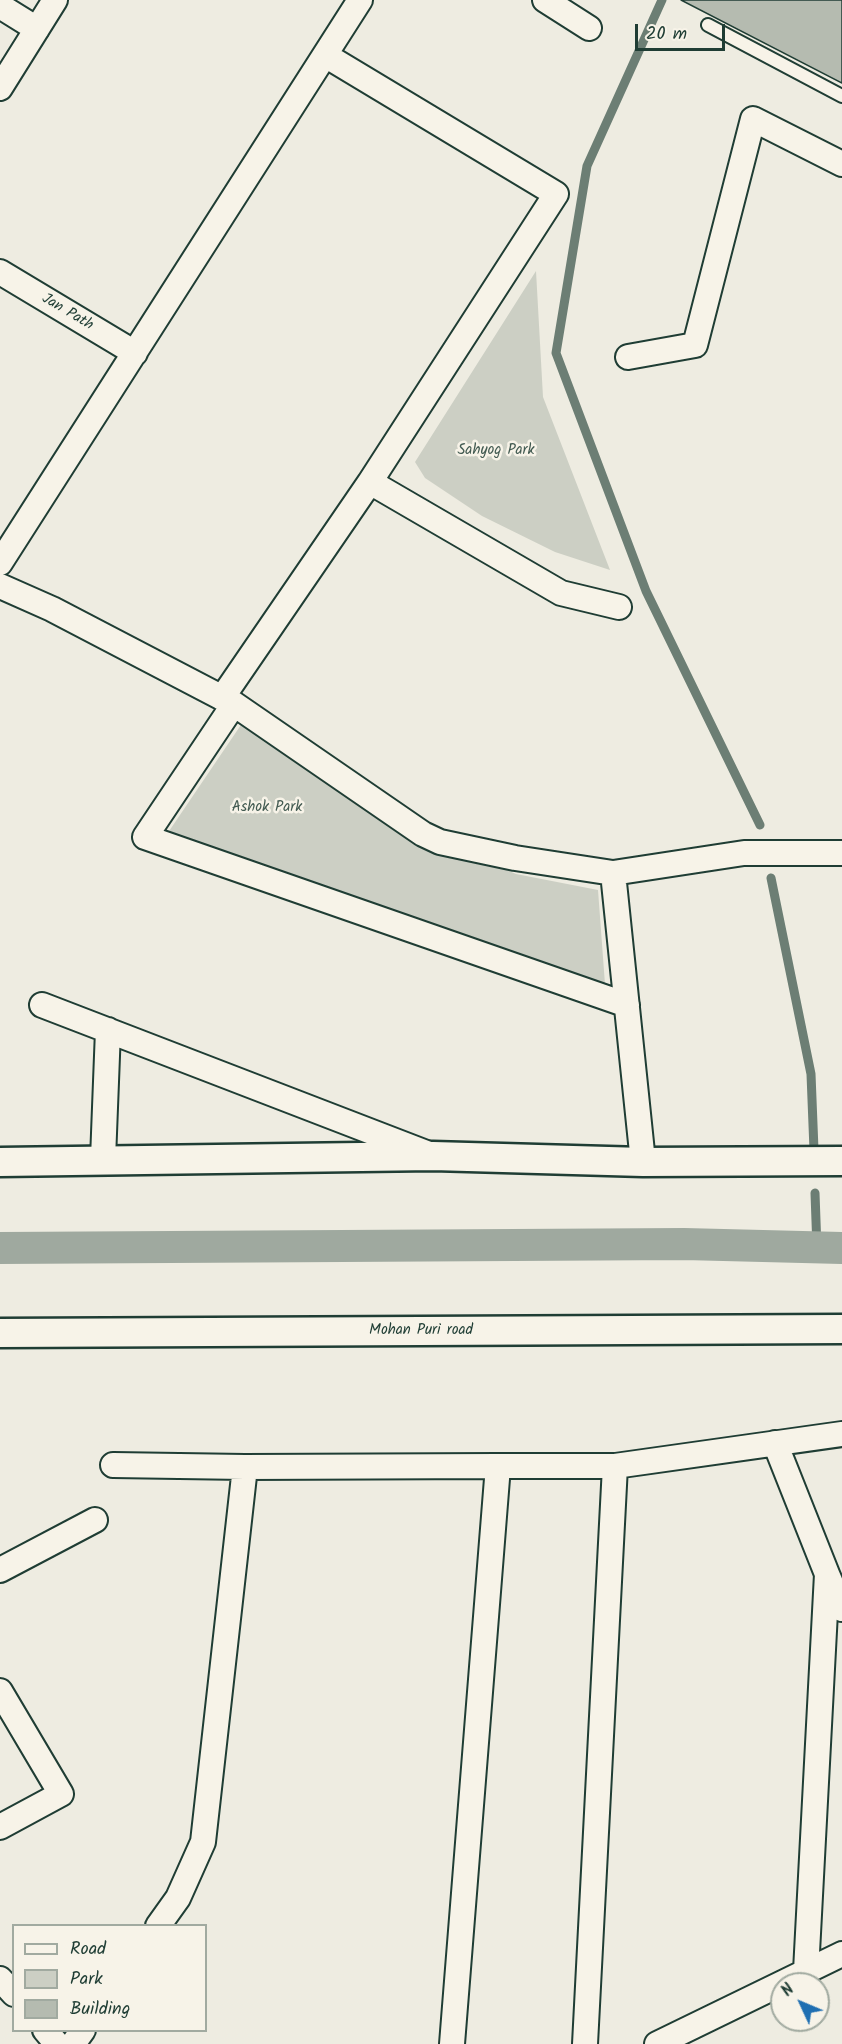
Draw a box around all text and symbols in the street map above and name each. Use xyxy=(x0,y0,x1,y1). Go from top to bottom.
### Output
scale bar xyxy=(638,12,728,50)
text: 20 m xyxy=(646,20,687,49)
street label: Jan Path xyxy=(38,291,96,335)
park label: Sahyog Park xyxy=(457,442,535,460)
park label: Ashok Park xyxy=(232,799,302,817)
street label: Mohan Puri road xyxy=(369,1322,473,1340)
legend xyxy=(12,1924,207,2032)
text: Road xyxy=(70,1935,106,1964)
text: Park xyxy=(70,1965,103,1994)
north arrow xyxy=(770,1972,830,2032)
text: N xyxy=(776,1978,801,2003)
text: Building xyxy=(70,1995,130,2024)

